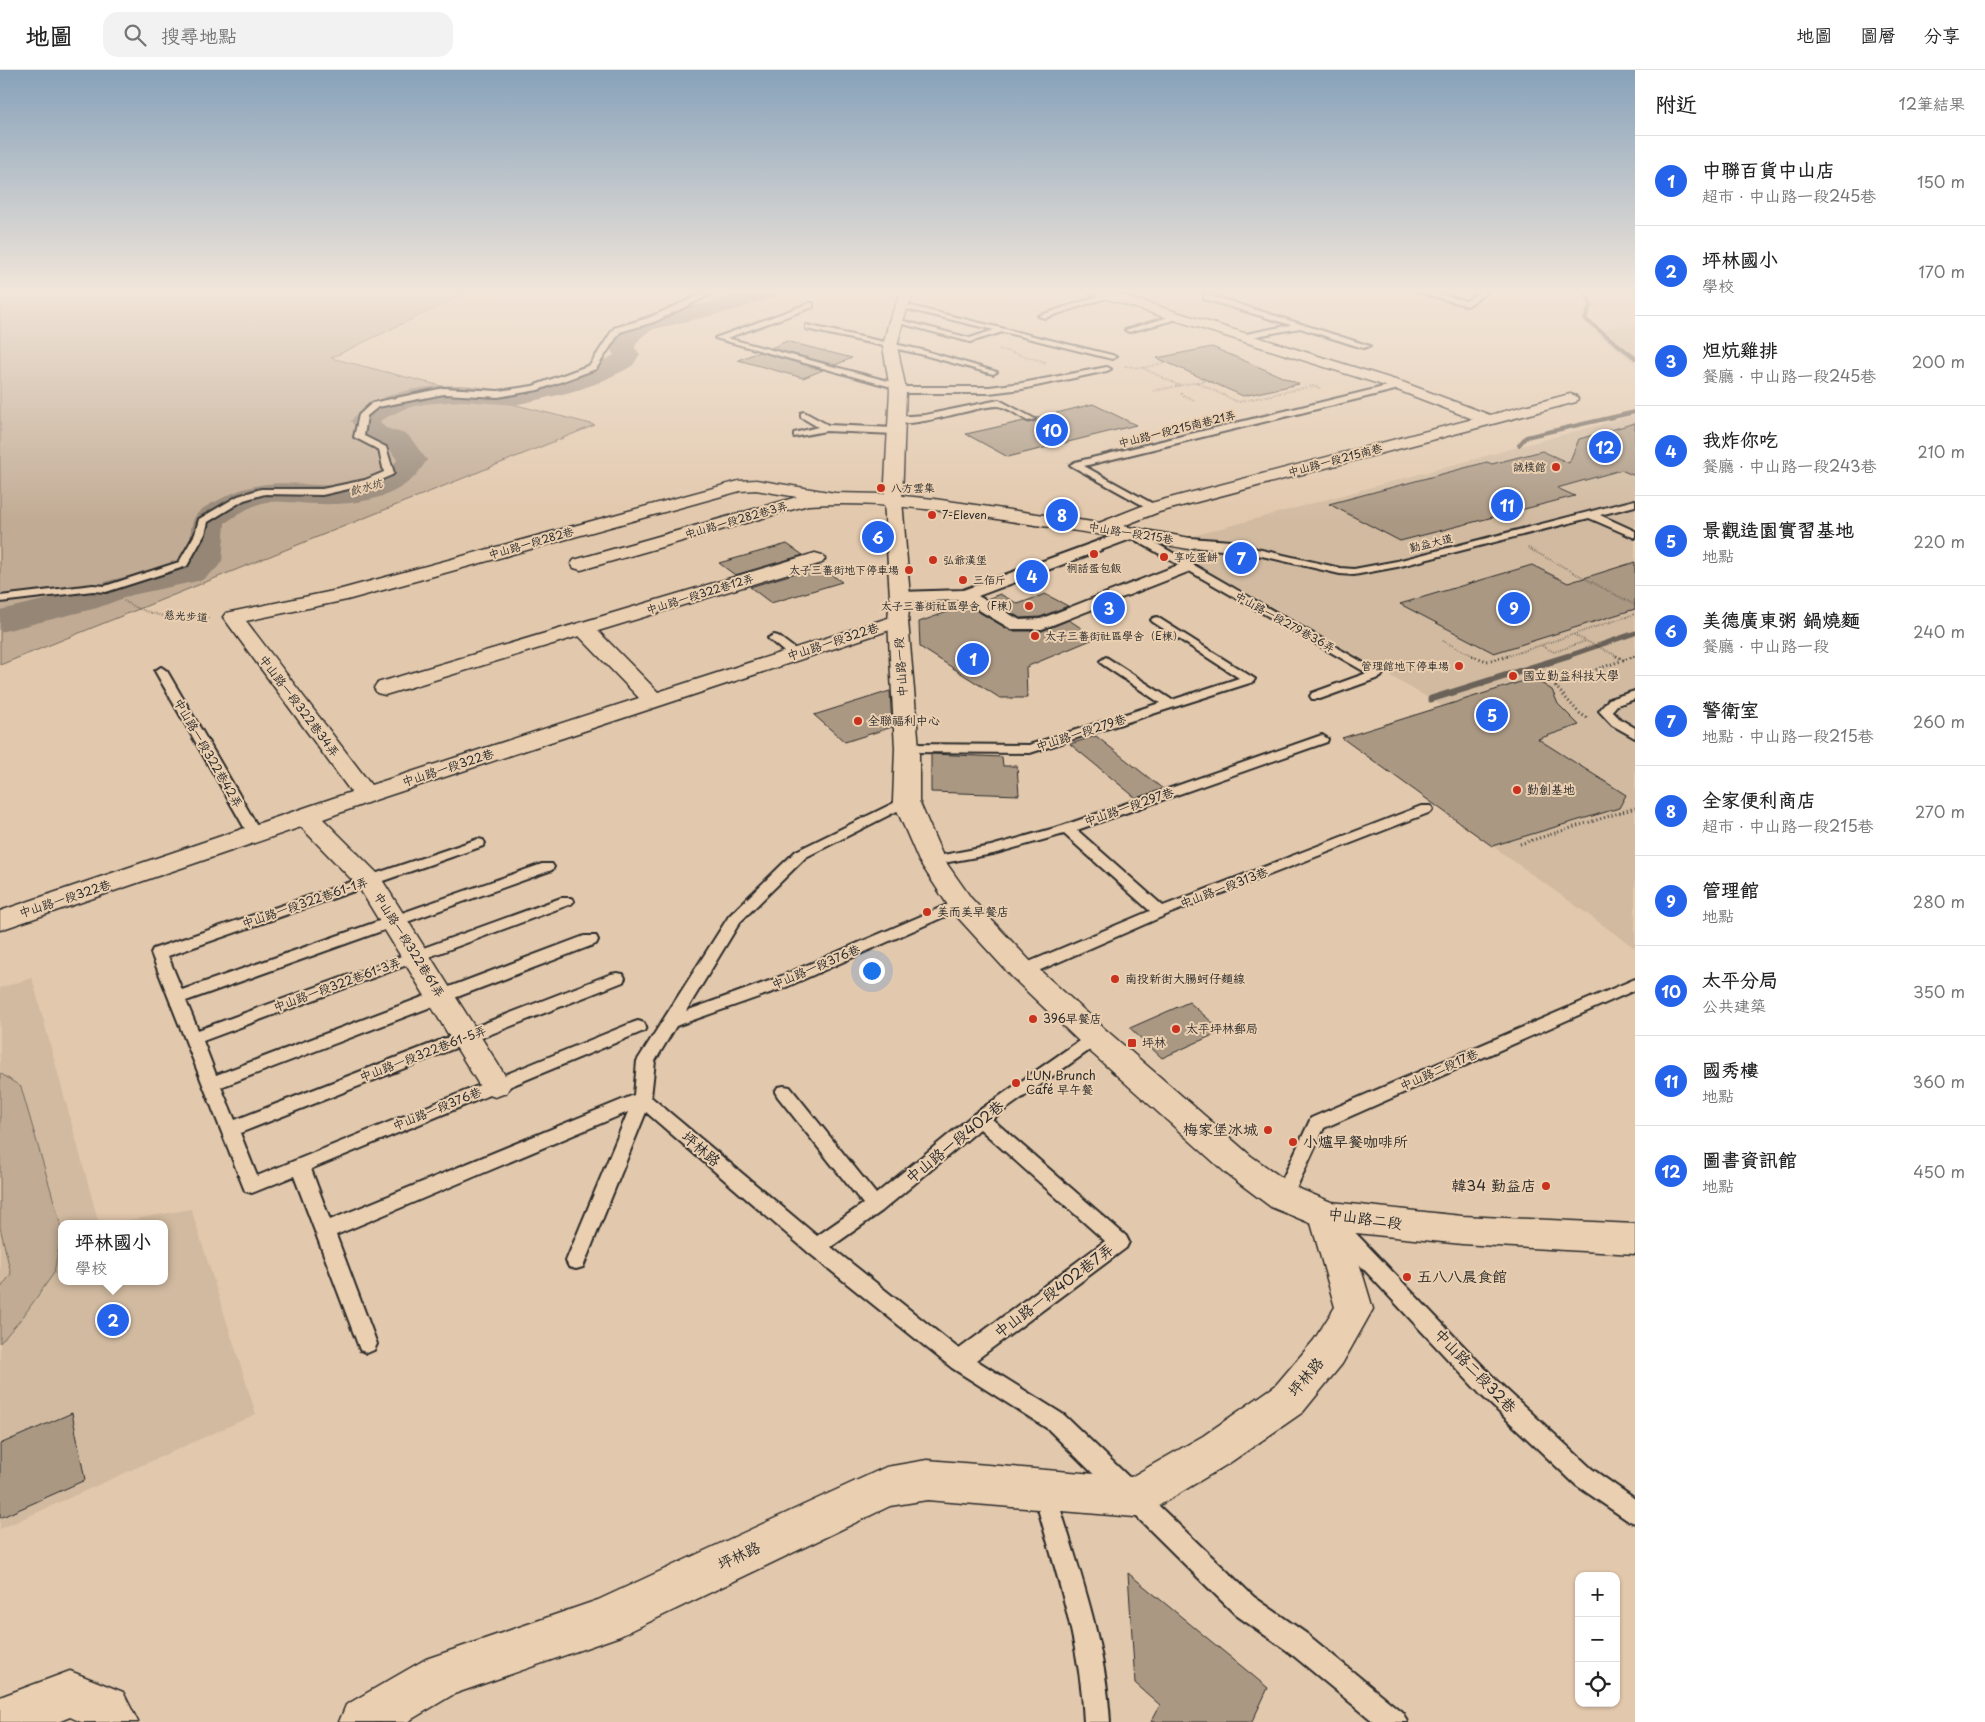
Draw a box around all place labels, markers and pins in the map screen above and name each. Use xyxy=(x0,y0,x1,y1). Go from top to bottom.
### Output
pin: 10 xyxy=(1036,411,1068,449)
pin: 12 xyxy=(1589,428,1621,466)
place label: 誠樸館 xyxy=(1513,458,1546,475)
marker: 誠樸館 xyxy=(1550,461,1562,473)
place label: 八方雲集 xyxy=(891,479,935,496)
marker: 八方雲集 xyxy=(875,482,887,494)
pin: 11 xyxy=(1491,486,1523,524)
pin: 8 xyxy=(1046,496,1078,534)
place label: 7-Eleven xyxy=(942,506,987,523)
marker: 7-Eleven xyxy=(926,509,938,521)
pin: 6 xyxy=(862,518,894,556)
pin: 7 xyxy=(1225,539,1257,577)
marker: 桐話蛋包飯 xyxy=(1088,548,1100,560)
place label: 享吃蛋餅 xyxy=(1174,548,1218,565)
place label: 弘爺漢堡 xyxy=(943,551,987,568)
marker: 享吃蛋餅 xyxy=(1158,551,1170,563)
marker: 弘爺漢堡 xyxy=(927,554,939,566)
pin: 4 xyxy=(1016,557,1048,595)
place label: 桐話蛋包飯 xyxy=(1067,559,1122,576)
place label: 太子三蕃街地下停車場 xyxy=(789,561,899,578)
marker: 太子三蕃街地下停車場 xyxy=(903,564,915,576)
place label: 三佰斤 xyxy=(973,571,1006,588)
marker: 三佰斤 xyxy=(957,574,969,586)
pin: 3 xyxy=(1093,589,1125,627)
pin: 9 xyxy=(1498,589,1530,627)
place label: 太子三蕃街社區學舍（F棟） xyxy=(881,597,1019,614)
marker: 太子三蕃街社區學舍（F棟） xyxy=(1023,600,1035,612)
place label: 太子三蕃街社區學舍（E棟） xyxy=(1045,627,1184,644)
marker: 太子三蕃街社區學舍（E棟） xyxy=(1029,630,1041,642)
pin: 1 xyxy=(957,640,989,678)
place label: 管理館地下停車場 xyxy=(1361,657,1449,674)
marker: 管理館地下停車場 xyxy=(1453,660,1465,672)
place label: 國立勤益科技大學 xyxy=(1523,666,1619,684)
marker: 國立勤益科技大學 xyxy=(1507,670,1519,682)
pin: 5 xyxy=(1476,696,1508,734)
place label: 全聯福利中心 xyxy=(868,711,940,729)
marker: 全聯福利中心 xyxy=(852,715,864,727)
place label: 勤創基地 xyxy=(1527,780,1575,798)
marker: 勤創基地 xyxy=(1511,784,1523,796)
place label: 美而美早餐店 xyxy=(937,902,1009,920)
marker: 美而美早餐店 xyxy=(921,906,933,918)
place label: 南投新街大腸蚵仔麵線 xyxy=(1125,969,1245,987)
marker: 南投新街大腸蚵仔麵線 xyxy=(1109,973,1121,985)
place label: 396早餐店 xyxy=(1043,1009,1102,1027)
marker: 396早餐店 xyxy=(1027,1013,1039,1025)
place label: 太平坪林郵局 xyxy=(1186,1019,1258,1037)
marker: 太平坪林郵局 xyxy=(1170,1023,1182,1035)
place label: 坪林 xyxy=(1142,1033,1166,1051)
marker: 坪林 xyxy=(1126,1037,1138,1049)
place label: LUN Brunch Café 早午餐 xyxy=(1026,1066,1096,1098)
marker: LUN Brunch Café 早午餐 xyxy=(1010,1077,1022,1089)
place label: 梅家堡冰城 xyxy=(1183,1117,1258,1140)
marker: 梅家堡冰城 xyxy=(1262,1124,1274,1136)
place label: 小爐早餐咖啡所 xyxy=(1303,1129,1408,1152)
marker: 小爐早餐咖啡所 xyxy=(1287,1136,1299,1148)
place label: 韓34 勤益店 xyxy=(1451,1173,1536,1196)
marker: 韓34 勤益店 xyxy=(1540,1180,1552,1192)
place label: 五八八晨食館 xyxy=(1417,1264,1507,1287)
marker: 五八八晨食館 xyxy=(1401,1271,1413,1283)
pin: 2 xyxy=(97,1301,129,1339)

